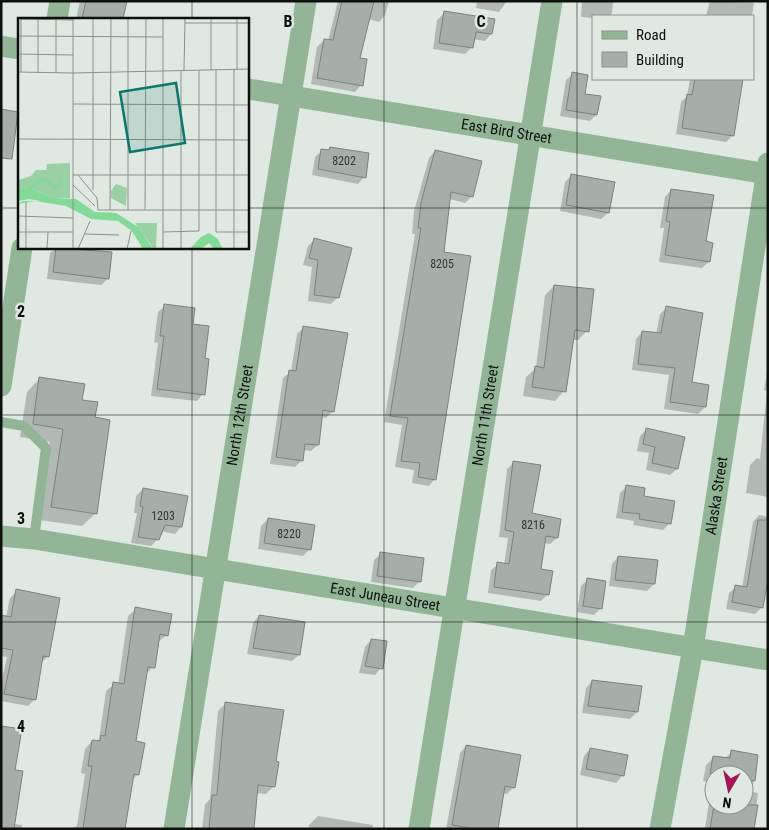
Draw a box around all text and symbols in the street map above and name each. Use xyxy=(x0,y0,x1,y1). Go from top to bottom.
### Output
text: B xyxy=(284,12,293,31)
text: C xyxy=(476,12,486,31)
legend xyxy=(592,15,754,80)
inset map xyxy=(18,18,249,249)
text: Road xyxy=(636,26,666,44)
text: Building xyxy=(636,51,684,69)
street label: East Bird Street xyxy=(460,115,553,148)
house number: 8202 xyxy=(332,154,356,168)
house number: 8205 xyxy=(430,257,454,271)
text: 2 xyxy=(17,302,25,321)
street label: North 12th Street xyxy=(223,363,257,467)
street label: North 11th Street xyxy=(468,363,502,467)
street label: Alaska Street xyxy=(702,456,731,536)
text: 3 xyxy=(17,509,25,528)
house number: 1203 xyxy=(151,509,175,523)
house number: 8216 xyxy=(521,518,545,532)
house number: 8220 xyxy=(277,527,301,541)
street label: East Juneau Street xyxy=(329,579,442,615)
text: 4 xyxy=(17,717,25,736)
north arrow xyxy=(704,765,754,815)
text: N xyxy=(721,794,732,811)

